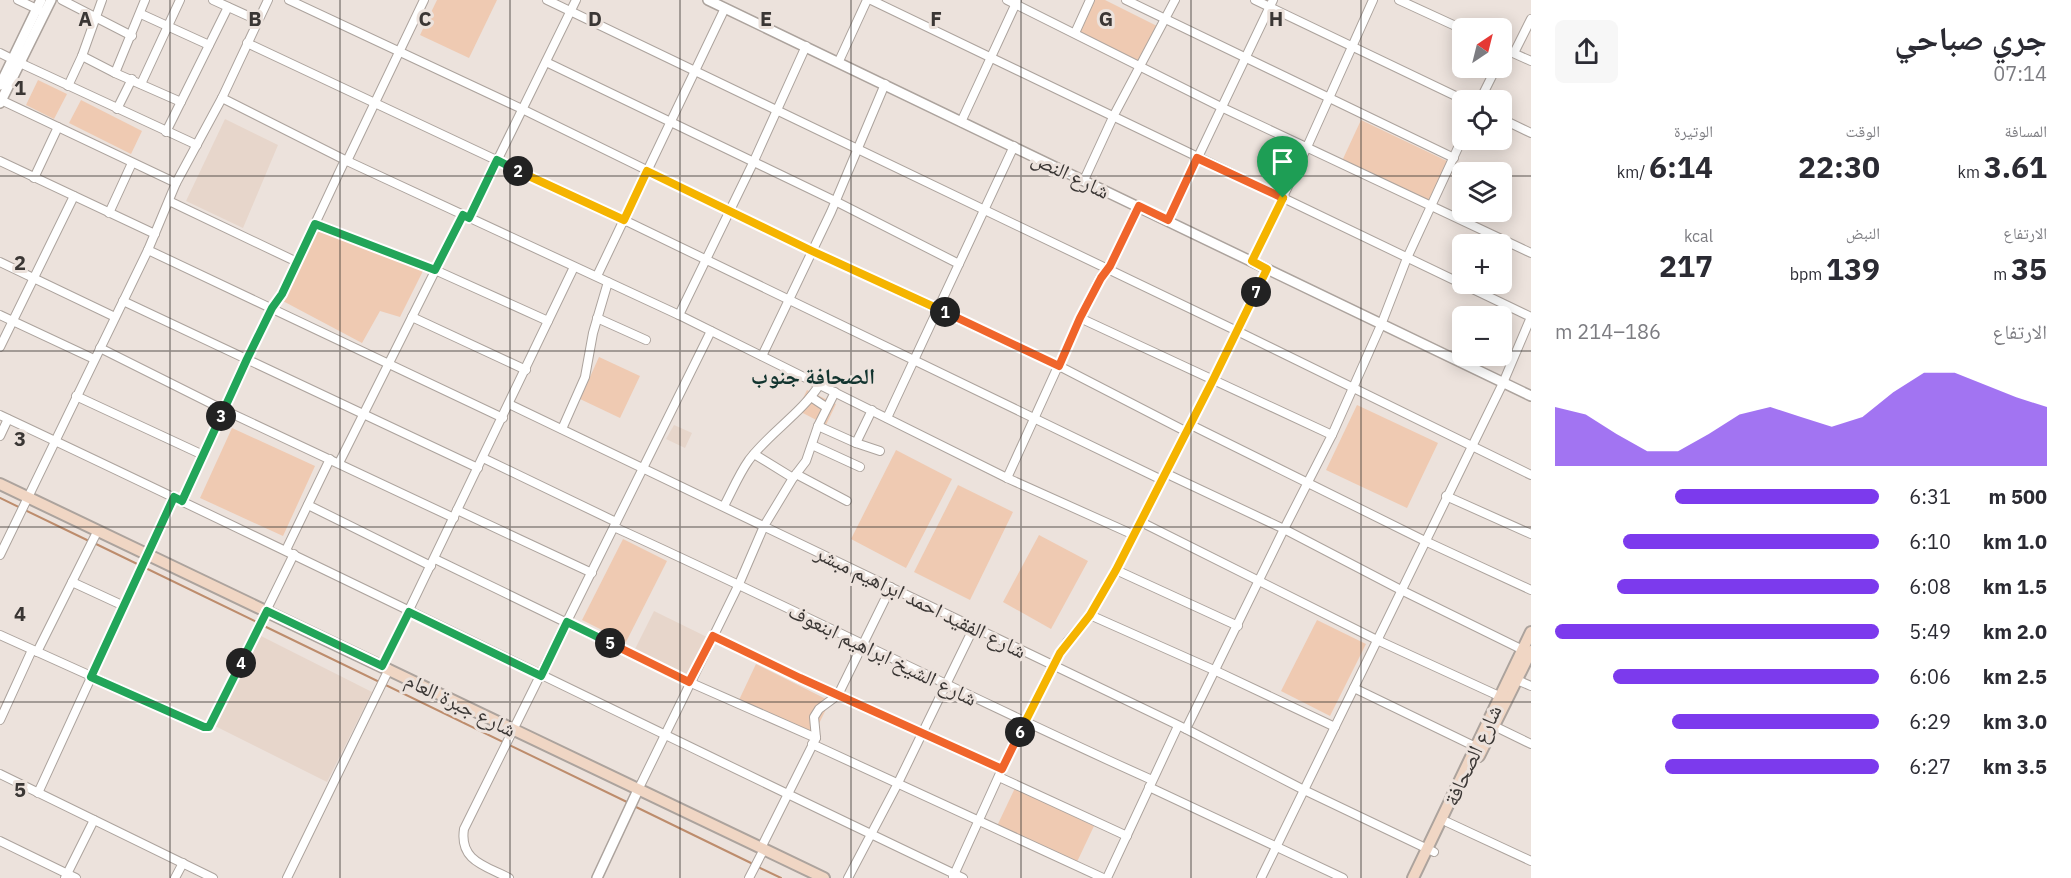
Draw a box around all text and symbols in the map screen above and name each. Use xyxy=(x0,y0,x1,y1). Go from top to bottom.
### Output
text: A xyxy=(78,5,92,32)
text: B xyxy=(248,5,262,32)
text: C xyxy=(418,5,432,32)
text: D xyxy=(588,5,602,32)
text: E xyxy=(760,5,772,32)
text: F xyxy=(930,5,942,32)
text: G xyxy=(1099,5,1113,32)
text: H xyxy=(1269,5,1283,32)
text: جري صباحي xyxy=(1894,16,2047,59)
north arrow xyxy=(1452,18,1512,78)
map controls xyxy=(1452,18,1512,366)
button: share xyxy=(1555,20,1618,83)
text: 07:14 xyxy=(1993,60,2047,87)
text: 1 xyxy=(14,74,26,101)
button: locate xyxy=(1452,90,1512,150)
text: الوتيرة xyxy=(1674,121,1713,141)
text: الوقت xyxy=(1846,121,1880,141)
text: المسافة xyxy=(2005,121,2047,141)
pin xyxy=(1257,136,1308,198)
street label: شارع النص xyxy=(1027,143,1115,205)
icon: arrive xyxy=(1266,145,1299,178)
text: 6:14 xyxy=(1649,147,1713,186)
text: 22:30 xyxy=(1798,147,1880,186)
text: 3.61 xyxy=(1984,147,2047,186)
pin: 2 xyxy=(503,156,533,186)
text: 2 xyxy=(513,161,523,181)
button: layers xyxy=(1452,162,1512,222)
text: /km xyxy=(1617,162,1649,182)
text: km xyxy=(1958,162,1984,182)
text: النبض xyxy=(1846,223,1880,243)
text: الارتفاع xyxy=(2003,223,2047,243)
text: kcal xyxy=(1684,226,1713,246)
button: + xyxy=(1452,234,1512,294)
text: 217 xyxy=(1659,246,1713,285)
text: 2 xyxy=(14,249,26,276)
text: 139 xyxy=(1826,249,1880,288)
text: 35 xyxy=(2011,249,2047,288)
text: bpm xyxy=(1790,264,1826,284)
text: m xyxy=(1993,264,2011,284)
pin: 7 xyxy=(1241,277,1271,307)
text: 7 xyxy=(1251,282,1261,302)
pin: 1 xyxy=(930,297,960,327)
text: 1 xyxy=(940,302,950,322)
button: − xyxy=(1452,306,1512,366)
text: 186–214 m xyxy=(1555,318,1661,345)
text: الارتفاع xyxy=(1992,318,2047,345)
district label: الصحافة جنوب xyxy=(751,361,875,390)
pin: 3 xyxy=(206,401,236,431)
text: 3 xyxy=(216,406,226,426)
text: 3 xyxy=(14,425,26,452)
text: 6:31 xyxy=(1909,483,1951,510)
text: 500 m xyxy=(1988,483,2047,510)
text: 6:10 xyxy=(1909,528,1951,555)
text: 1.0 km xyxy=(1983,528,2047,555)
street label: شارع الفقيد احمد ابراهيم مبشر xyxy=(809,537,1031,665)
text: 6:08 xyxy=(1909,573,1951,600)
text: 1.5 km xyxy=(1983,573,2047,600)
street label: شارع الشيخ ابراهيم ابنعوف xyxy=(784,596,982,713)
text: 4 xyxy=(14,600,26,627)
text: 5:49 xyxy=(1909,618,1951,645)
text: 2.0 km xyxy=(1983,618,2047,645)
pin: 5 xyxy=(595,628,625,658)
text: 5 xyxy=(605,633,615,653)
pin: 4 xyxy=(226,648,256,678)
text: 4 xyxy=(236,653,246,673)
text: 6:06 xyxy=(1909,663,1951,690)
text: 2.5 km xyxy=(1983,663,2047,690)
street label: شارع جبرة العام xyxy=(400,665,521,744)
street label: شارع الصحافة xyxy=(1436,700,1508,810)
text: 6:29 xyxy=(1909,708,1951,735)
text: 3.0 km xyxy=(1983,708,2047,735)
pin: 6 xyxy=(1005,717,1035,747)
text: 6 xyxy=(1015,722,1025,742)
text: 6:27 xyxy=(1909,753,1951,780)
text: 3.5 km xyxy=(1983,753,2047,780)
text: 5 xyxy=(14,776,26,803)

